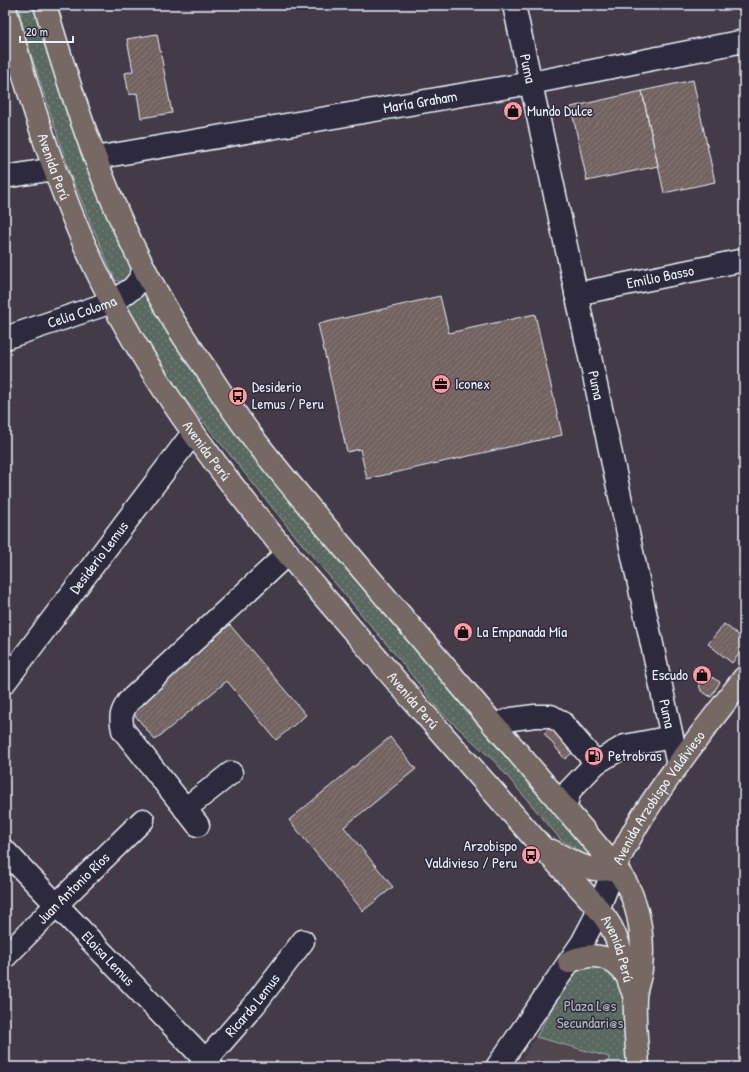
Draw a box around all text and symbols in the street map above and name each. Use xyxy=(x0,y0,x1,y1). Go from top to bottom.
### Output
scale bar xyxy=(20,18,73,44)
text: 20 m xyxy=(26,23,48,40)
street label: Puma xyxy=(515,52,542,85)
street label: María Graham xyxy=(382,85,459,118)
shop icon: Mundo Dulce xyxy=(502,100,524,122)
place label: Mundo Dulce xyxy=(527,100,593,121)
street label: Avenida Perú xyxy=(33,130,76,203)
street label: Emilio Basso xyxy=(625,259,696,294)
street label: Celia Coloma xyxy=(44,291,121,333)
street label: Puma xyxy=(583,369,610,402)
office icon: Iconex xyxy=(430,373,452,395)
place label: Iconex xyxy=(455,373,490,394)
place label: Desiderio Lemus / Peru xyxy=(252,376,324,414)
bus stop icon: Desiderio Lemus / Peru xyxy=(227,385,249,407)
street label: Avenida Perú xyxy=(178,416,236,485)
street label: Desiderio Lemus xyxy=(64,516,133,598)
shop icon: La Empanada Mía xyxy=(452,621,474,643)
place label: La Empanada Mía xyxy=(477,621,567,642)
place label: Escudo xyxy=(652,664,688,685)
shop icon: Escudo xyxy=(691,664,713,686)
street label: Avenida Perú xyxy=(383,667,444,733)
street label: Puma xyxy=(654,697,681,730)
street label: Avenida Arzobispo Valdivieso xyxy=(607,726,710,868)
fuel station icon: Petrobras xyxy=(583,745,605,767)
place label: Petrobras xyxy=(608,745,662,766)
place label: Arzobispo Valdivieso / Peru xyxy=(424,835,517,873)
bus stop icon: Arzobispo Valdivieso / Peru xyxy=(520,844,542,866)
street label: Juan Antonio Ríos xyxy=(32,847,114,929)
street label: Avenida Perú xyxy=(596,911,640,984)
street label: Eloisa Lemus xyxy=(77,926,140,990)
street label: Ricardo Lemus xyxy=(220,969,285,1041)
park label: Plaza L@s Secundari@s xyxy=(557,995,623,1033)

